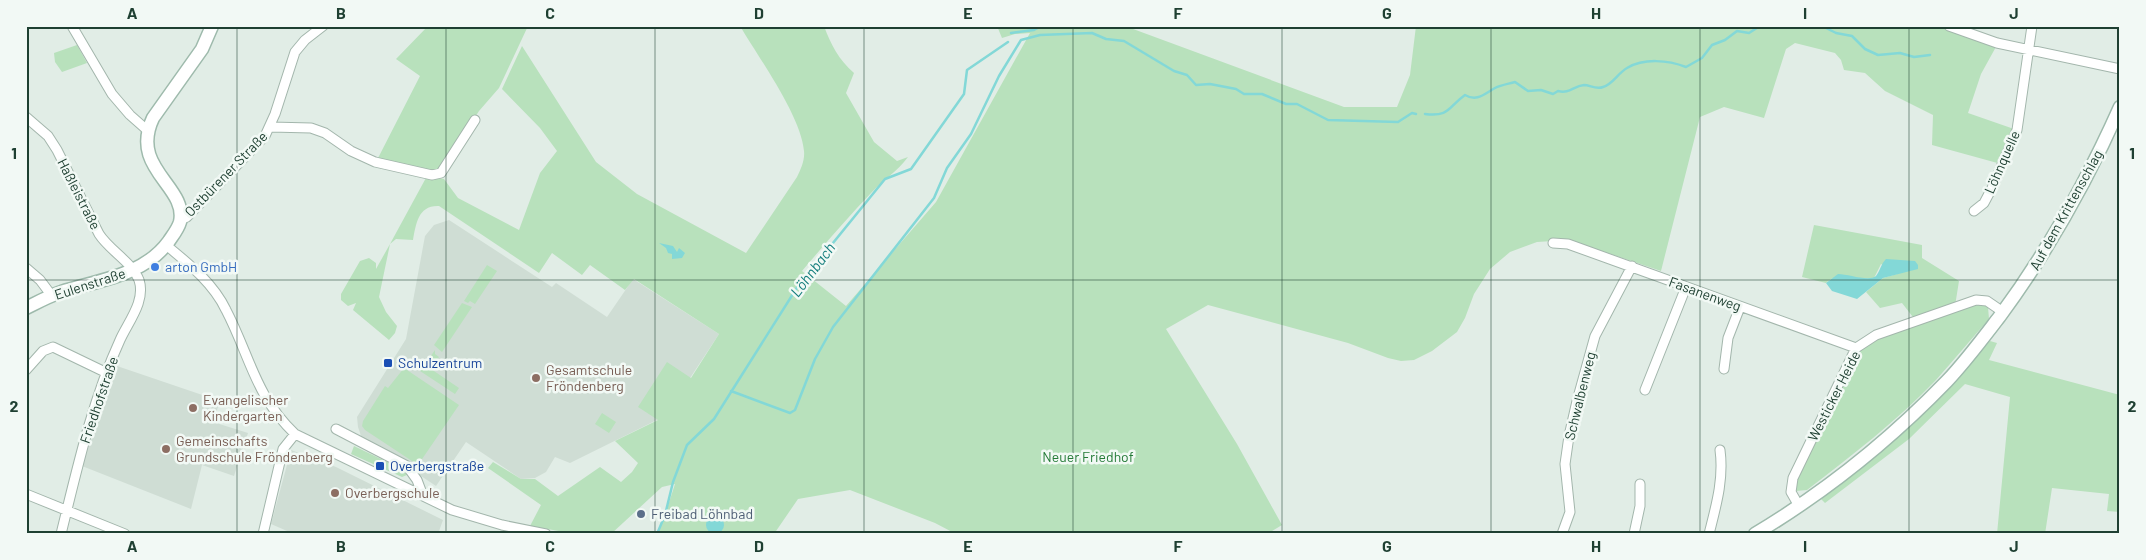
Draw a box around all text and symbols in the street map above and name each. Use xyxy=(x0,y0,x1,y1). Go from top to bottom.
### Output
text: A xyxy=(127,3,138,22)
text: B xyxy=(336,3,346,22)
text: C xyxy=(545,3,555,22)
text: D xyxy=(754,3,764,22)
text: E xyxy=(963,3,973,22)
text: F xyxy=(1174,3,1183,22)
text: G xyxy=(1382,3,1392,22)
text: H xyxy=(1591,3,1601,22)
text: I xyxy=(1803,3,1807,22)
text: J xyxy=(2009,3,2019,22)
street label: Ostbürener Straße xyxy=(181,128,271,220)
street label: Löhnquelle xyxy=(1980,128,2023,196)
text: 1 xyxy=(11,143,17,162)
text: 1 xyxy=(2129,143,2135,162)
street label: Auf dem Krittenschlag xyxy=(2025,147,2106,273)
street label: Haßleistraße xyxy=(54,155,105,232)
water label: Löhnbach xyxy=(786,239,838,300)
place label: arton GmbH xyxy=(165,258,237,275)
marker: arton GmbH xyxy=(149,261,161,273)
street label: Eulenstraße xyxy=(52,264,127,303)
street label: Fasanenweg xyxy=(1667,273,1744,314)
street label: Westicker Heide xyxy=(1804,348,1864,444)
street label: Schwalbenweg xyxy=(1560,350,1599,442)
street label: Friedhofstraße xyxy=(76,354,121,445)
place label: Schulzentrum xyxy=(398,354,482,371)
marker: Schulzentrum xyxy=(382,357,394,369)
place label: Gesamtschule Fröndenberg xyxy=(546,361,632,394)
marker: Gesamtschule Fröndenberg xyxy=(530,372,542,384)
place label: Evangelischer Kindergarten xyxy=(203,391,288,424)
text: 2 xyxy=(10,396,19,415)
text: 2 xyxy=(2128,396,2137,415)
marker: Evangelischer Kindergarten xyxy=(187,402,199,414)
place label: Gemeinschafts Grundschule Fröndenberg xyxy=(176,432,333,465)
marker: Gemeinschafts Grundschule Fröndenberg xyxy=(160,443,172,455)
park label: Neuer Friedhof xyxy=(1042,448,1134,465)
place label: Overbergstraße xyxy=(390,457,484,474)
marker: Overbergstraße xyxy=(374,460,386,472)
place label: Overbergschule xyxy=(345,484,440,501)
marker: Overbergschule xyxy=(329,487,341,499)
place label: Freibad Löhnbad xyxy=(651,505,753,522)
marker: Freibad Löhnbad xyxy=(635,508,647,520)
text: A xyxy=(127,536,138,555)
text: B xyxy=(336,536,346,555)
text: C xyxy=(545,536,555,555)
text: D xyxy=(754,536,764,555)
text: E xyxy=(963,536,973,555)
text: F xyxy=(1174,536,1183,555)
text: G xyxy=(1382,536,1392,555)
text: H xyxy=(1591,536,1601,555)
text: I xyxy=(1803,536,1807,555)
text: J xyxy=(2009,536,2019,555)

